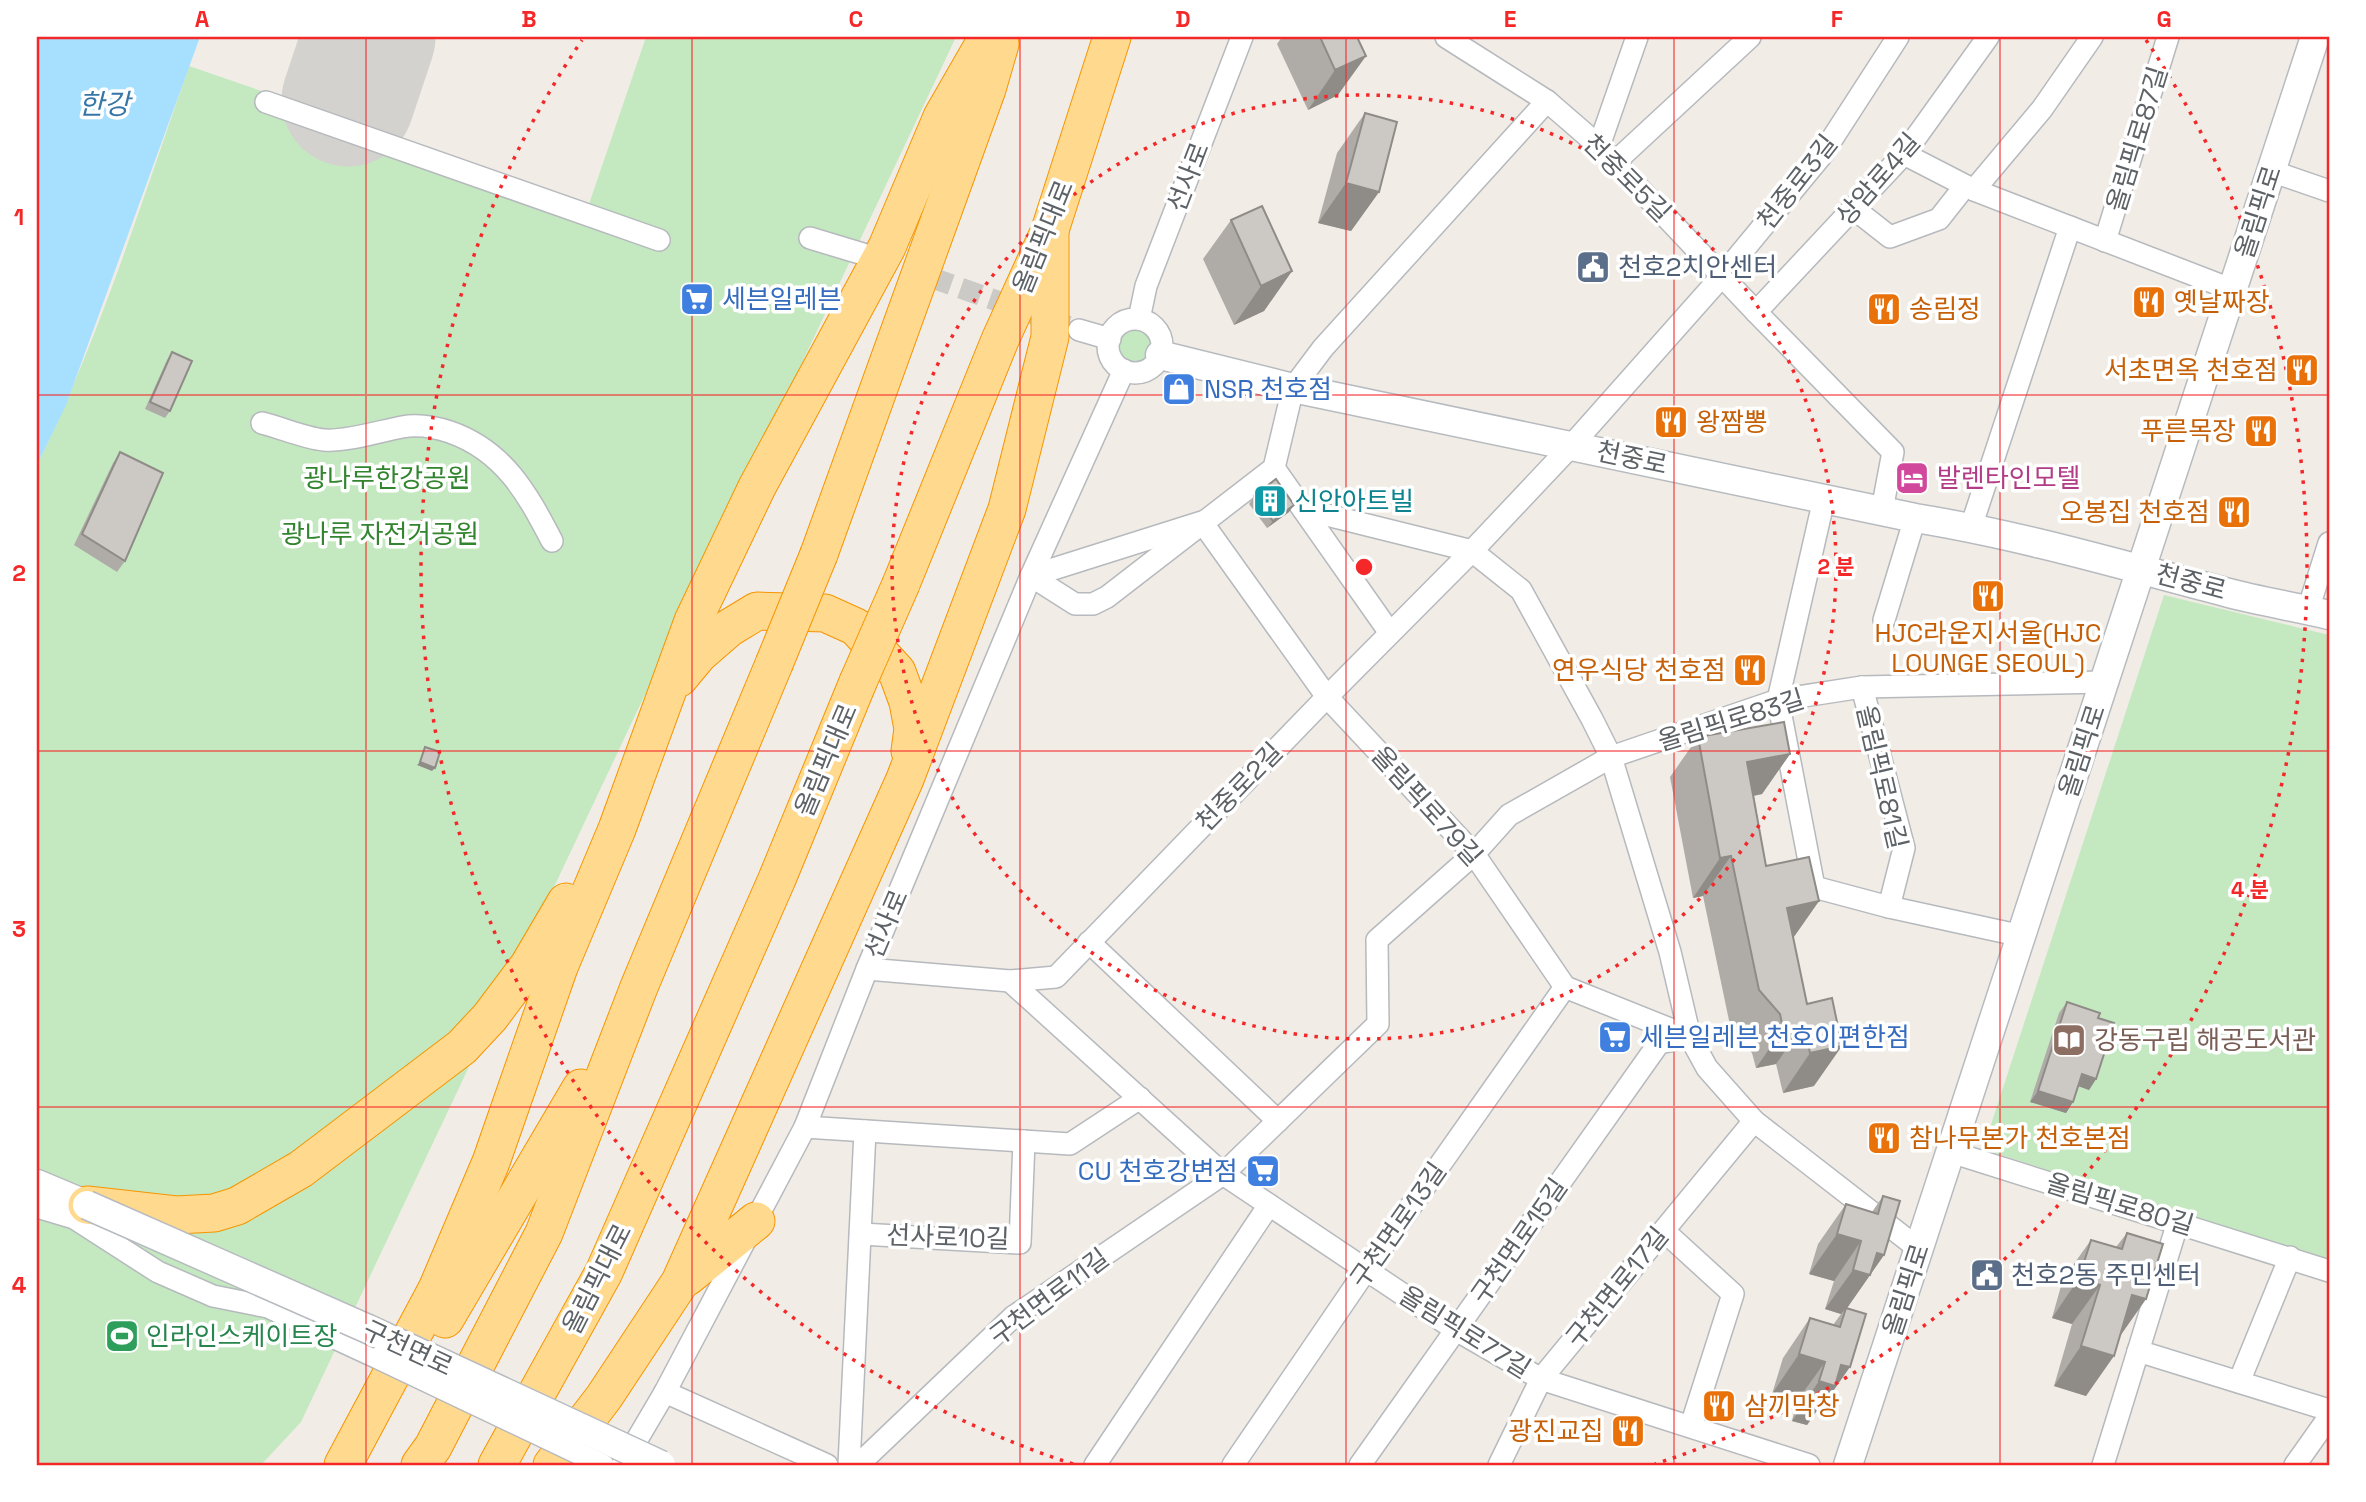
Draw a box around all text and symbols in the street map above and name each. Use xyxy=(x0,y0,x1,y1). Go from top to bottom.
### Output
text: A xyxy=(195,4,210,34)
text: B xyxy=(521,4,537,34)
text: C xyxy=(849,4,863,34)
text: D xyxy=(1175,4,1191,34)
text: E xyxy=(1504,4,1516,34)
text: F xyxy=(1831,4,1843,34)
text: G xyxy=(2156,4,2172,34)
street label: 올림픽로87길 xyxy=(2099,62,2175,216)
water label: 한강 xyxy=(78,86,133,122)
street label: 상암로4길 xyxy=(1828,126,1928,232)
street label: 천중로5길 xyxy=(1576,127,1678,229)
street label: 천중로3길 xyxy=(1749,128,1845,236)
street label: 선사로 xyxy=(1159,137,1217,217)
street label: 올림픽로 xyxy=(2227,161,2289,263)
street label: 올림픽대로 xyxy=(1005,175,1081,299)
text: 1 xyxy=(14,202,24,232)
public building icon: 천호2치안센터 xyxy=(1574,248,1612,286)
place label: 천호2치안센터 xyxy=(1618,250,1777,284)
supermarket icon: 세븐일레븐 xyxy=(678,280,716,318)
place label: 세븐일레븐 xyxy=(722,282,842,316)
restaurant icon: 옛날짜장 xyxy=(2130,283,2168,321)
place label: 옛날짜장 xyxy=(2174,285,2270,319)
restaurant icon: 송림정 xyxy=(1865,290,1903,328)
place label: 송림정 xyxy=(1909,292,1981,326)
restaurant icon: 서초면옥 천호점 xyxy=(2283,351,2321,389)
place label: 서초면옥 천호점 xyxy=(2104,353,2278,387)
shop icon: NSR 천호점 xyxy=(1160,370,1198,408)
place label: NSR 천호점 xyxy=(1204,372,1332,406)
restaurant icon: 왕짬뽕 xyxy=(1652,403,1690,441)
place label: 왕짬뽕 xyxy=(1696,405,1768,439)
restaurant icon: 푸른목장 xyxy=(2242,412,2280,450)
place label: 푸른목장 xyxy=(2140,414,2236,448)
street label: 천중로 xyxy=(1593,434,1671,482)
hotel icon: 발렌타인모텔 xyxy=(1893,459,1931,497)
park label: 광나루한강공원 xyxy=(303,461,471,495)
place label: 발렌타인모텔 xyxy=(1937,461,2081,495)
building icon: 신안아트빌 xyxy=(1251,482,1289,520)
place label: 신안아트빌 xyxy=(1294,484,1414,518)
restaurant icon: 오봉집 천호점 xyxy=(2215,493,2253,531)
place label: 오봉집 천호점 xyxy=(2060,495,2210,529)
park label: 광나루 자전거공원 xyxy=(281,517,479,551)
text: 2 분 xyxy=(1817,553,1855,580)
centre of rings xyxy=(1352,555,1376,579)
street label: 천중로 xyxy=(2152,556,2230,608)
text: 2 xyxy=(12,558,26,588)
restaurant icon: HJC라운지서울(HJC LOUNGE SEOUL) xyxy=(1969,577,2007,615)
place label: HJC라운지서울(HJC LOUNGE SEOUL) xyxy=(1874,616,2102,680)
restaurant icon: 연우식당 천호점 xyxy=(1731,651,1769,689)
place label: 연우식당 천호점 xyxy=(1552,653,1726,687)
street label: 올림픽로83길 xyxy=(1654,682,1808,758)
street label: 올림픽대로 xyxy=(787,698,865,822)
street label: 올림픽로 xyxy=(2051,700,2113,802)
street label: 올림픽로81길 xyxy=(1849,702,1915,852)
street label: 천중로2길 xyxy=(1188,735,1290,839)
street label: 올림픽로79길 xyxy=(1364,739,1490,873)
text: 4 분 xyxy=(2231,876,2269,903)
street label: 선사로 xyxy=(856,884,916,964)
text: 3 xyxy=(12,914,26,944)
supermarket icon: 세븐일레븐 천호이편한점 xyxy=(1596,1018,1634,1056)
place label: 세븐일레븐 천호이편한점 xyxy=(1640,1020,1910,1054)
library icon: 강동구립 해공도서관 xyxy=(2050,1021,2088,1059)
place label: 강동구립 해공도서관 xyxy=(2094,1023,2316,1057)
restaurant icon: 참나무본가 천호본점 xyxy=(1865,1119,1903,1157)
place label: 참나무본가 천호본점 xyxy=(1909,1121,2131,1155)
supermarket icon: CU 천호강변점 xyxy=(1244,1152,1282,1190)
place label: CU 천호강변점 xyxy=(1078,1154,1238,1188)
street label: 구천면로13길 xyxy=(1342,1155,1454,1295)
street label: 올림픽로80길 xyxy=(2042,1165,2198,1243)
street label: 구천면로15길 xyxy=(1463,1171,1575,1311)
street label: 올림픽대로 xyxy=(555,1218,639,1340)
street label: 선사로10길 xyxy=(886,1218,1010,1256)
street label: 구천면로17길 xyxy=(1558,1220,1676,1354)
street label: 올림픽로 xyxy=(1875,1239,1937,1341)
street label: 구천면로11길 xyxy=(982,1241,1116,1353)
public building icon: 천호2동 주민센터 xyxy=(1968,1256,2006,1294)
place label: 천호2동 주민센터 xyxy=(2011,1258,2201,1292)
text: 4 xyxy=(12,1270,27,1300)
street label: 올림픽로77길 xyxy=(1393,1278,1537,1386)
street label: 구천면로 xyxy=(357,1312,459,1384)
sports icon: 인라인스케이트장 xyxy=(103,1317,141,1355)
place label: 인라인스케이트장 xyxy=(146,1319,337,1353)
restaurant icon: 삼끼막창 xyxy=(1700,1387,1738,1425)
place label: 삼끼막창 xyxy=(1744,1389,1840,1423)
restaurant icon: 광진교집 xyxy=(1609,1412,1647,1450)
place label: 광진교집 xyxy=(1508,1414,1604,1448)

